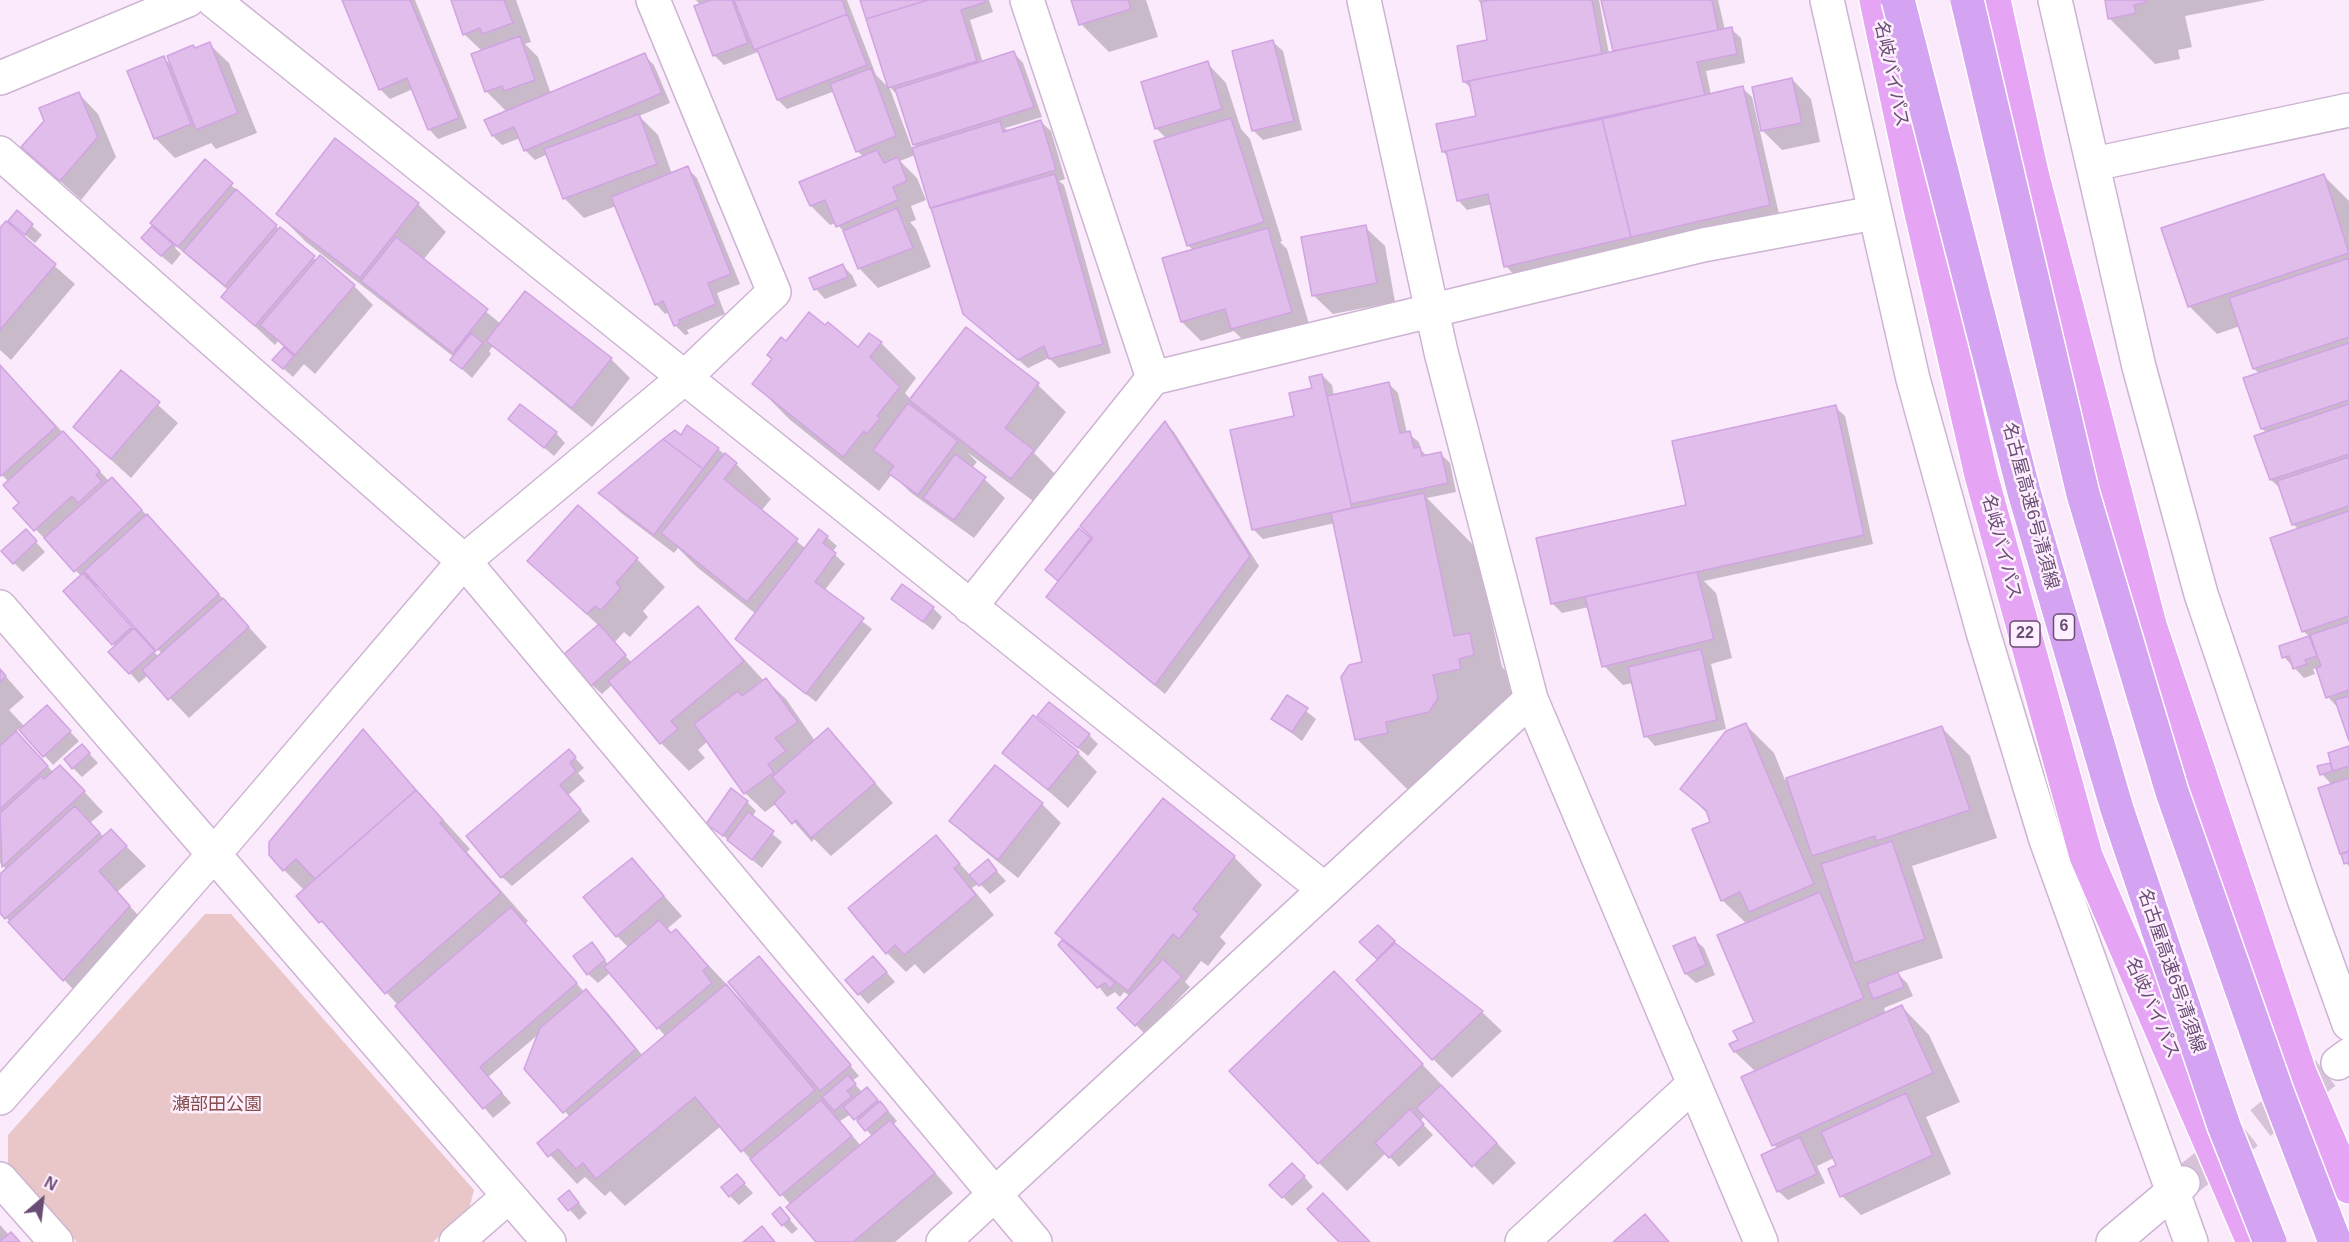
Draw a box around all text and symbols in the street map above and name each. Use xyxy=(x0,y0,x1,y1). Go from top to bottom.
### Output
street label: 名岐バイパス xyxy=(1869,19,1913,129)
street label: 名古屋高速6号清須線 xyxy=(1997,420,2063,592)
street label: 名岐バイパス xyxy=(1977,492,2025,602)
road number: 6 xyxy=(2054,614,2074,640)
road number: 22 xyxy=(2010,621,2040,647)
street label: 名古屋高速6号清須線 xyxy=(2133,886,2209,1056)
street label: 名岐バイパス xyxy=(2120,954,2184,1062)
park label: 瀬部田公園 xyxy=(172,1094,262,1116)
north arrow xyxy=(12,1170,72,1230)
text: N xyxy=(42,1173,60,1194)

